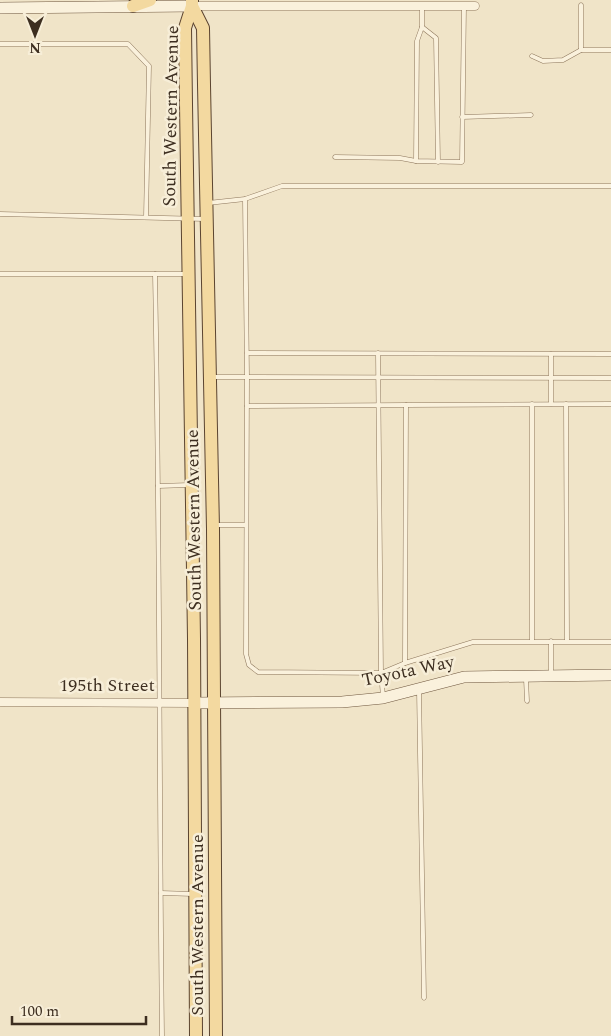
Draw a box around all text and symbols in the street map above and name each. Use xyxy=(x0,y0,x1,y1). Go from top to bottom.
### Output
north arrow xyxy=(10,10,60,60)
street label: South Western Avenue xyxy=(156,25,186,207)
text: N xyxy=(29,37,41,58)
street label: South Western Avenue xyxy=(179,429,209,611)
street label: Toyota Way xyxy=(359,648,458,694)
street label: 195th Street xyxy=(59,672,155,699)
street label: South Western Avenue xyxy=(184,834,211,1016)
scale bar xyxy=(12,994,146,1026)
text: 100 m xyxy=(20,1000,59,1023)

